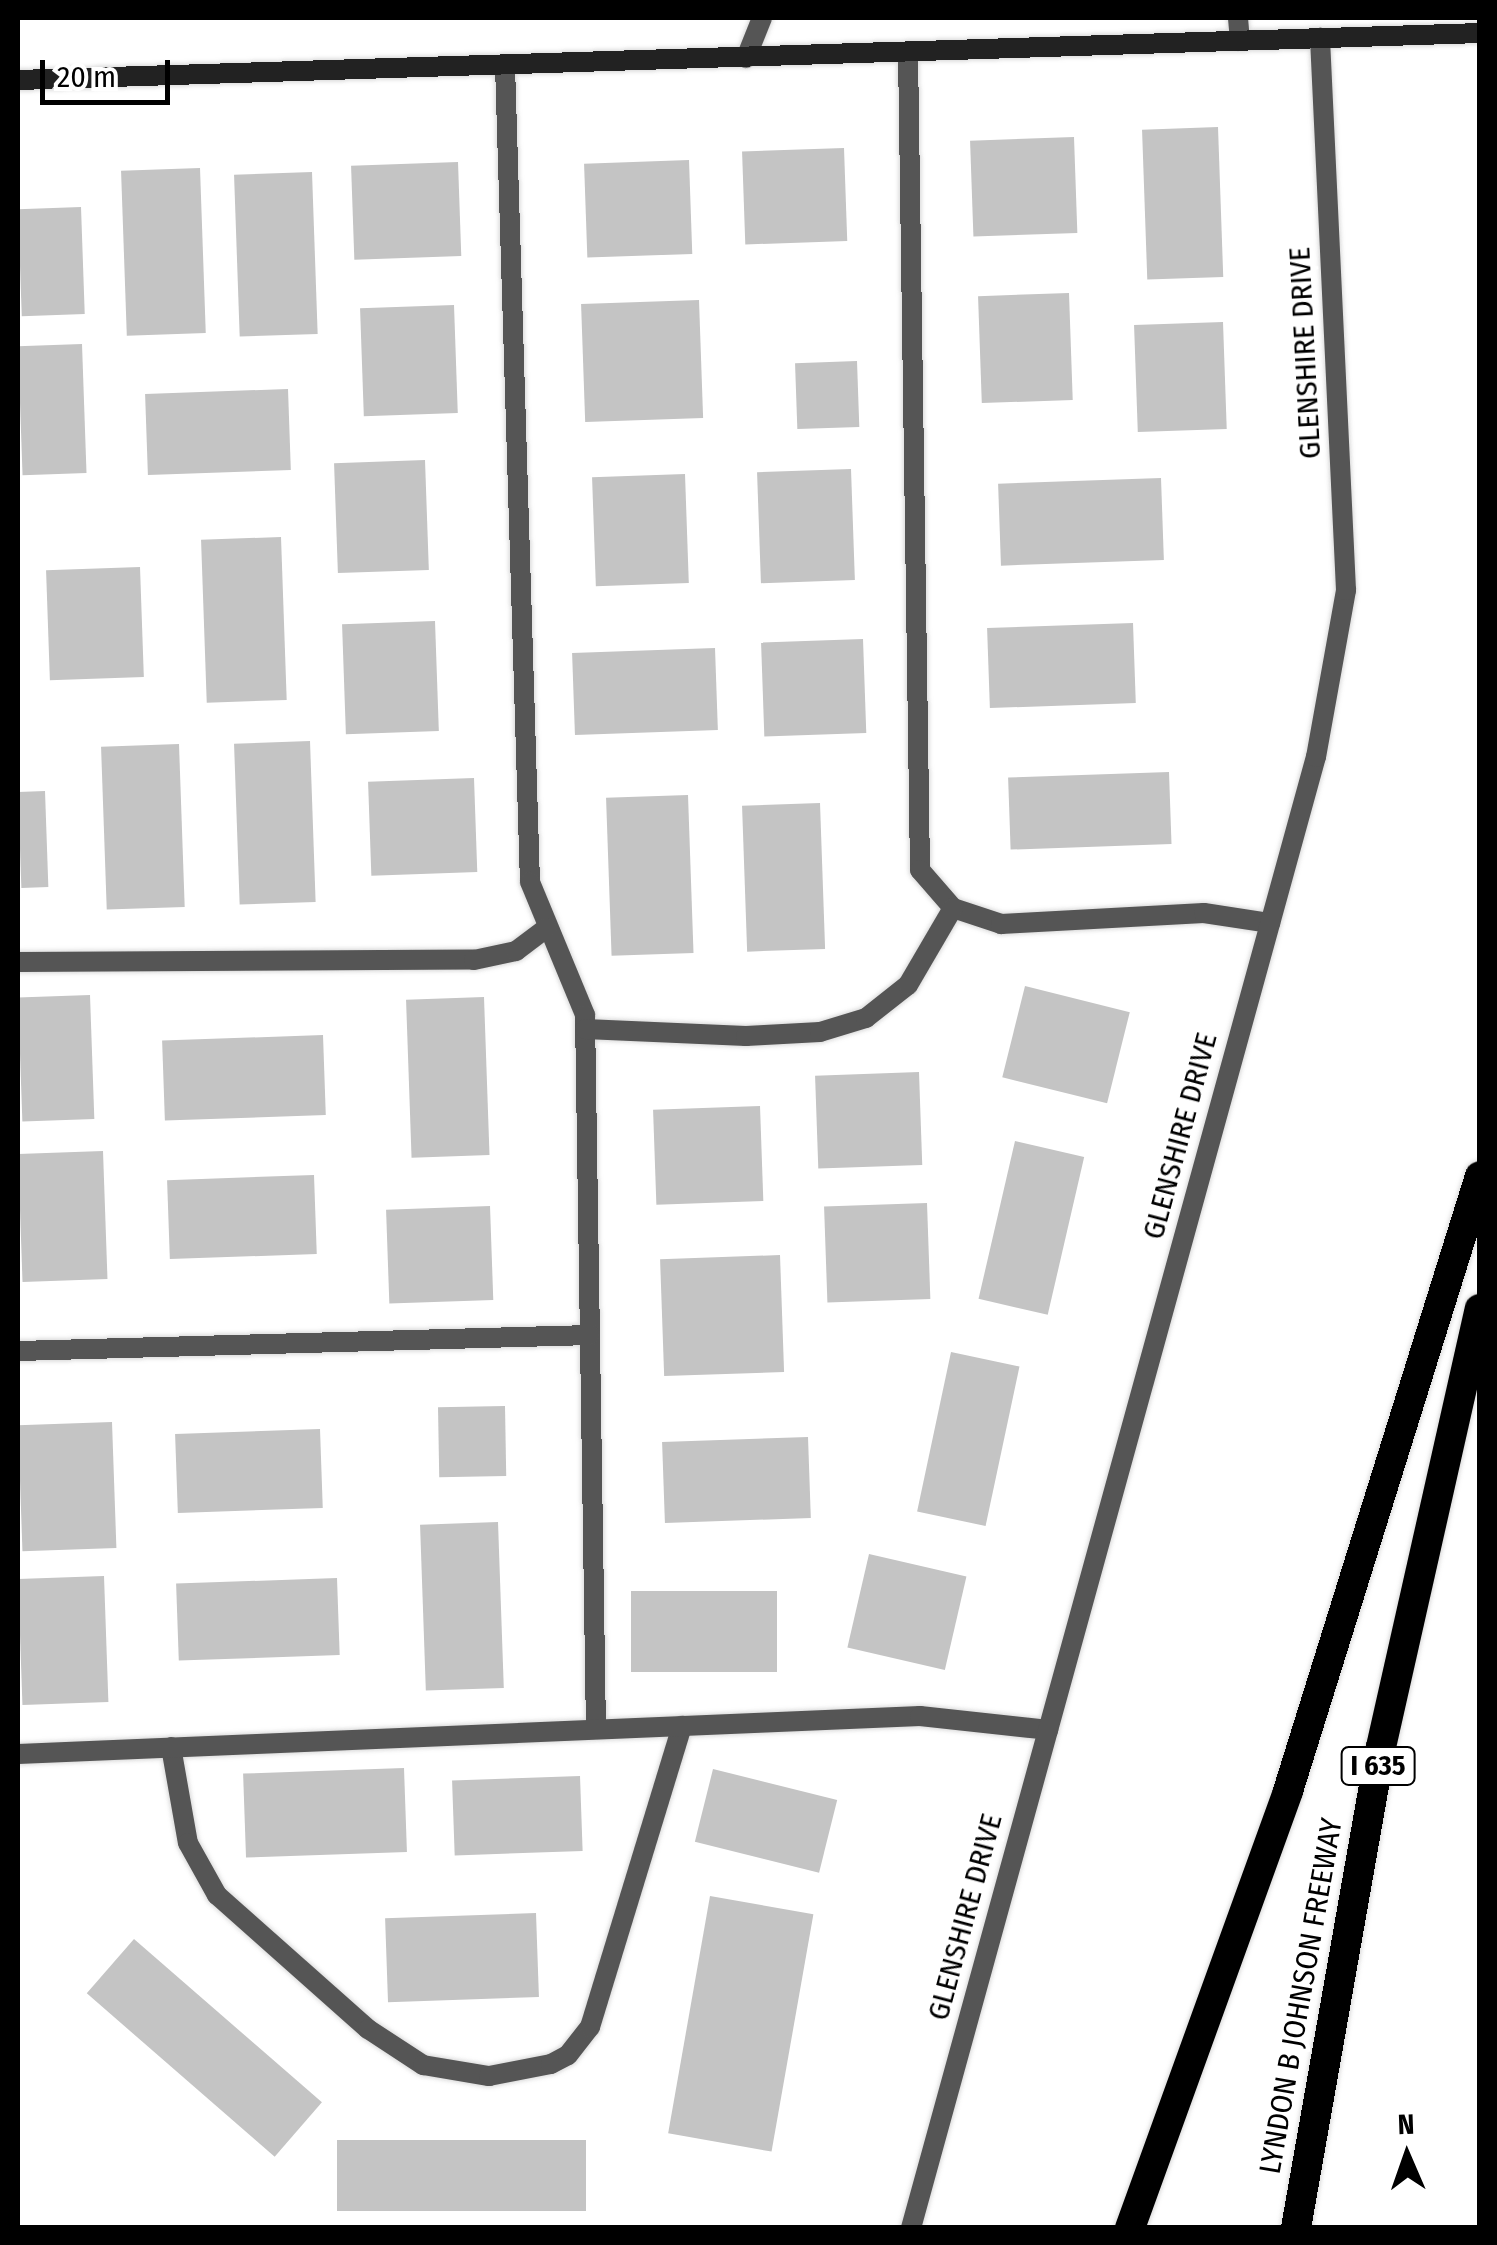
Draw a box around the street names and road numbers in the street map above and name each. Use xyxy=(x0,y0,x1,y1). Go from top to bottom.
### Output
street label: GLENSHIRE DRIVE xyxy=(1281,246,1329,460)
street label: GLENSHIRE DRIVE xyxy=(1135,1029,1225,1243)
road number: I 635 xyxy=(1340,1743,1416,1789)
street label: GLENSHIRE DRIVE xyxy=(920,1810,1010,2024)
street label: LYNDON B JOHNSON FREEWAY xyxy=(1252,1815,1350,2177)

